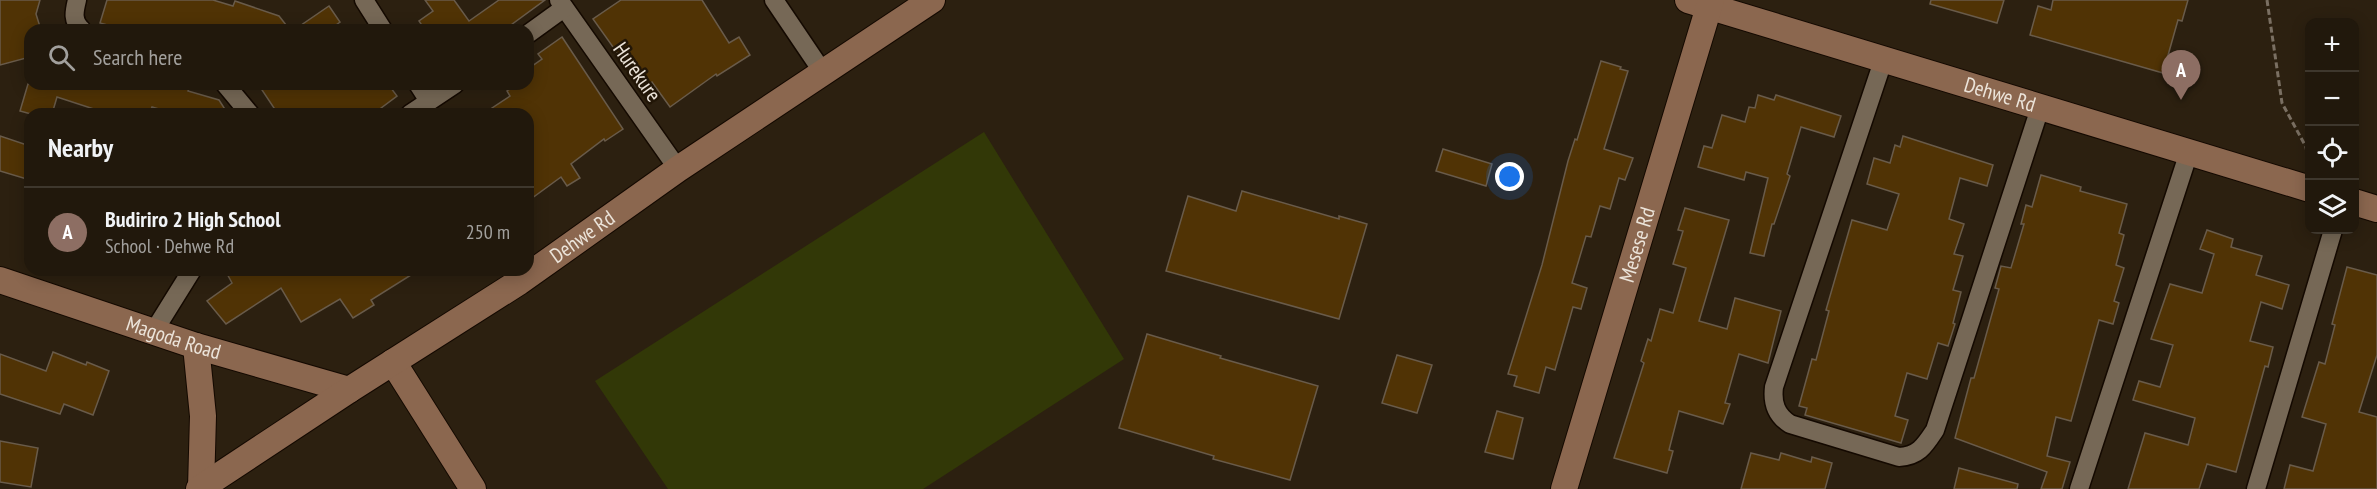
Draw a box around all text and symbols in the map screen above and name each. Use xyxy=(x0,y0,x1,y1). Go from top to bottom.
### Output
map controls xyxy=(2305,18,2359,234)
button: + xyxy=(2305,18,2359,72)
search box xyxy=(24,24,534,90)
street label: Hurekure xyxy=(607,37,668,107)
icon: search xyxy=(45,41,78,74)
text: Search here xyxy=(93,43,182,71)
pin: A xyxy=(2162,51,2200,100)
street label: Dehwe Rd xyxy=(1961,71,2039,118)
button: − xyxy=(2305,72,2359,126)
button: locate xyxy=(2305,126,2359,180)
text: Nearby xyxy=(48,131,113,164)
your location xyxy=(1495,162,1524,191)
button: layers xyxy=(2305,180,2359,234)
street label: Dehwe Rd xyxy=(544,204,620,269)
street label: Mesese Rd xyxy=(1613,204,1661,286)
text: Budiriro 2 High School xyxy=(105,205,280,233)
text: A xyxy=(62,219,73,245)
text: 250 m xyxy=(466,219,510,245)
text: School · Dehwe Rd xyxy=(105,233,234,259)
street label: Magoda Road xyxy=(123,310,224,365)

